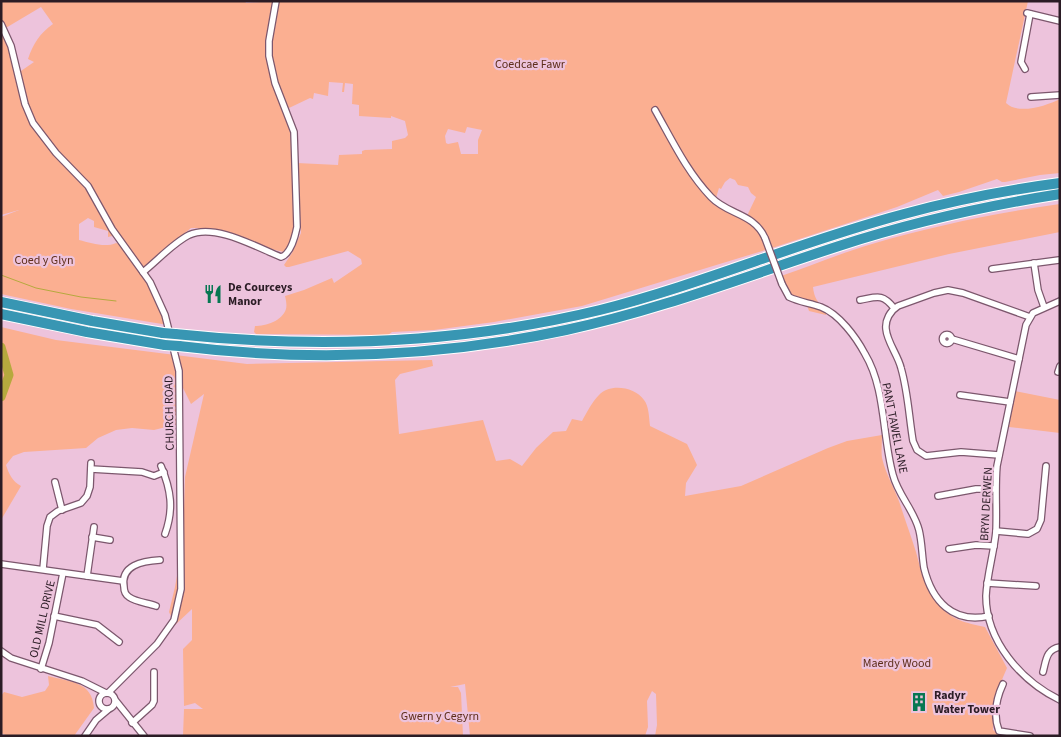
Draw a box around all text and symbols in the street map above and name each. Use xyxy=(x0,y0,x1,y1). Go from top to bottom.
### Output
park label: Coedcae Fawr xyxy=(495,56,566,73)
park label: Coed y Glyn xyxy=(14,252,74,269)
place label: De Courceys Manor xyxy=(228,279,292,310)
restaurant icon: De Courceys Manor xyxy=(202,283,224,305)
street label: CHURCH ROAD xyxy=(160,375,179,451)
street label: PANT TAWEL LANE xyxy=(877,381,912,475)
street label: BRYN DERWEN xyxy=(976,467,997,541)
street label: OLD MILL DRIVE xyxy=(25,579,60,660)
park label: Maerdy Wood xyxy=(863,655,931,672)
place label: Radyr Water Tower xyxy=(934,687,1000,718)
building icon: Radyr Water Tower xyxy=(908,691,930,713)
park label: Gwern y Cegyrn xyxy=(401,708,479,725)

